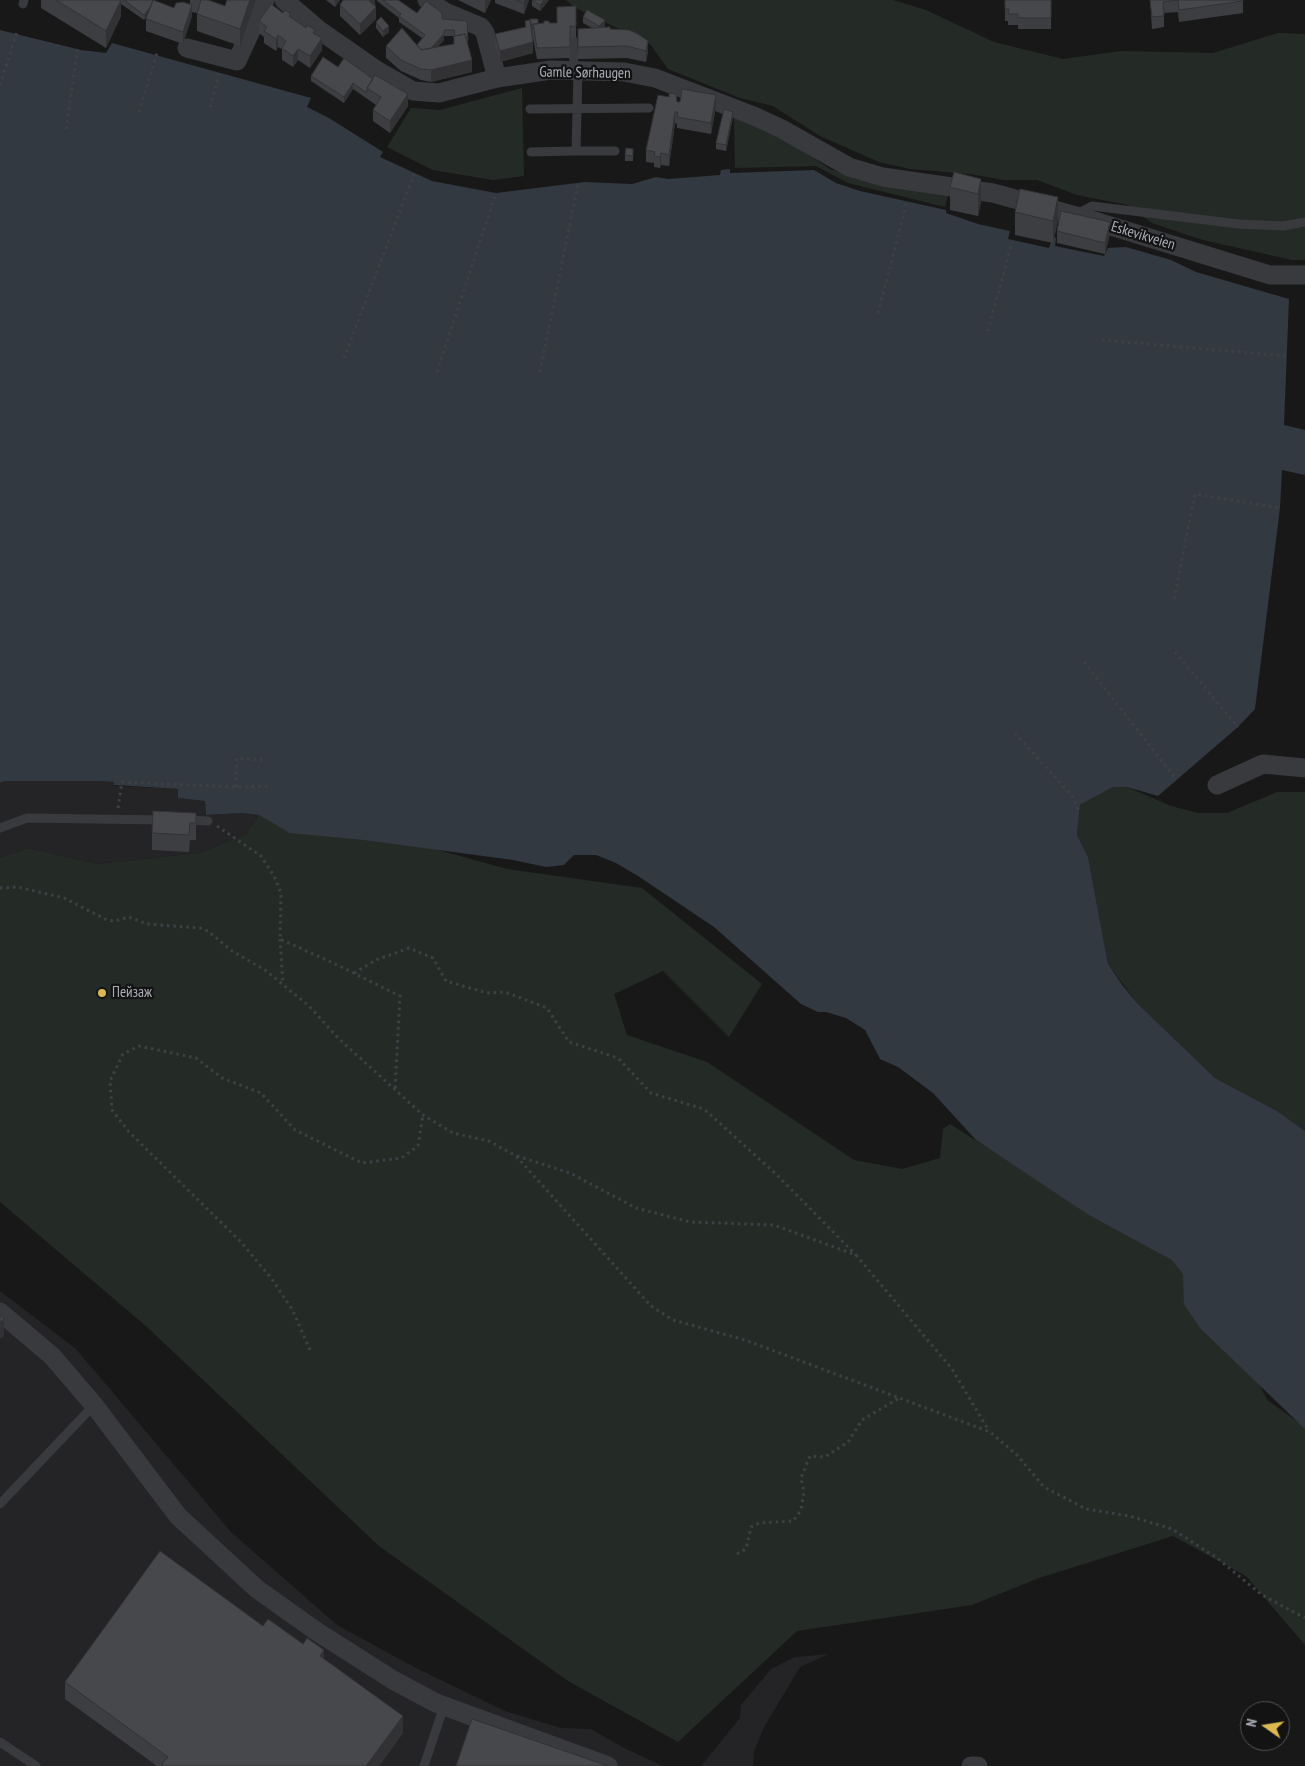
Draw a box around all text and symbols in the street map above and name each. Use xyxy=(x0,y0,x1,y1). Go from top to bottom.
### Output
street label: Gamle Sørhaugen xyxy=(539,63,631,83)
street label: Eskevikveien xyxy=(1109,218,1177,254)
place label: Пейзаж xyxy=(112,984,152,1002)
marker: Пейзаж xyxy=(96,987,108,999)
north arrow xyxy=(1240,1701,1290,1751)
text: N xyxy=(1242,1717,1261,1729)

